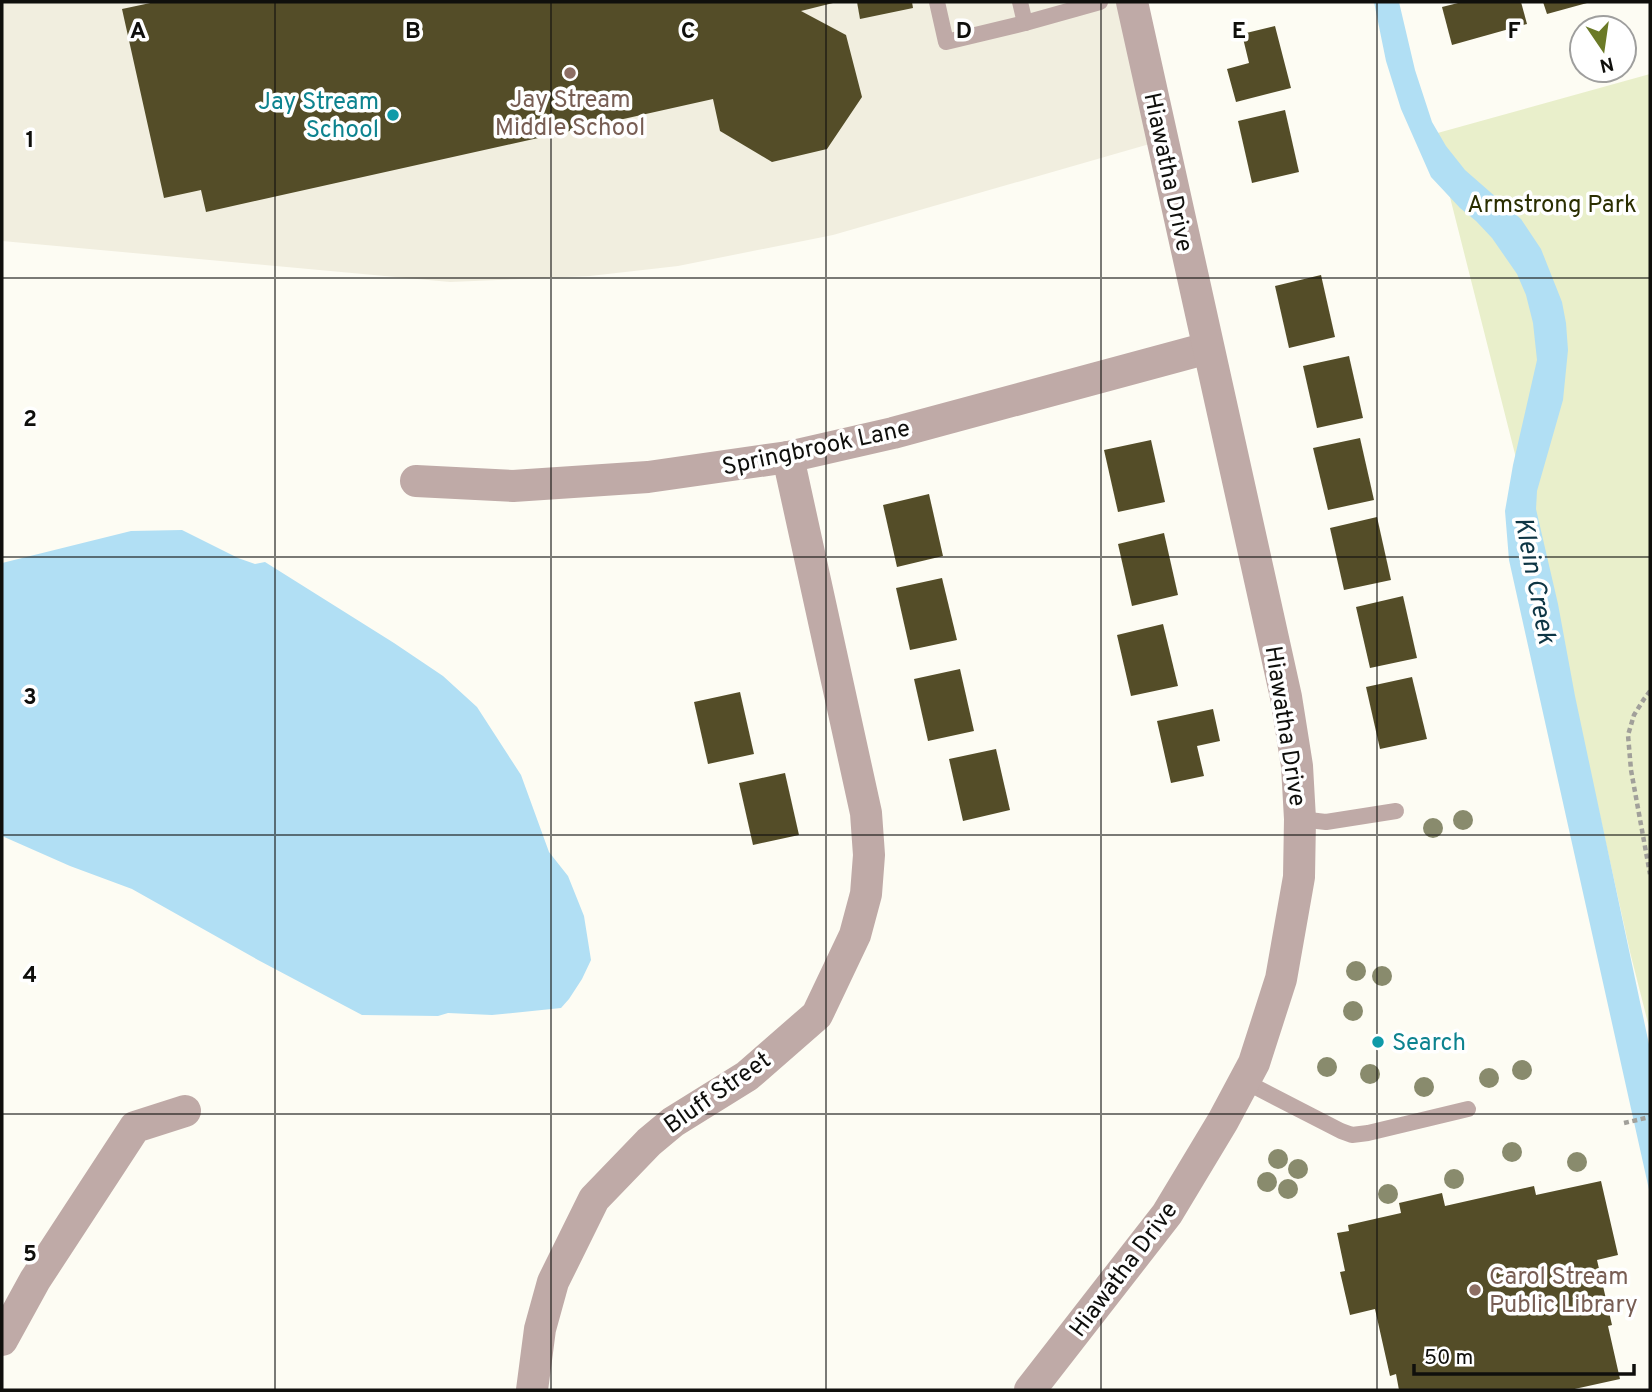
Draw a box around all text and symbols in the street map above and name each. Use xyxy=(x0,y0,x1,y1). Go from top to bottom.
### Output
north arrow xyxy=(1568,14,1638,84)
text: A xyxy=(130,18,146,47)
text: B xyxy=(405,18,421,47)
text: C xyxy=(681,18,695,47)
text: D xyxy=(956,18,972,47)
text: E xyxy=(1232,18,1246,47)
text: F xyxy=(1507,18,1521,47)
text: N xyxy=(1597,50,1616,77)
marker: Jay Stream Middle School xyxy=(562,65,578,81)
place label: Jay Stream Middle School xyxy=(495,86,645,144)
place label: Jay Stream School xyxy=(258,88,379,146)
street label: Hiawatha Drive xyxy=(1136,90,1199,255)
marker: Jay Stream School xyxy=(385,107,401,123)
text: 1 xyxy=(25,127,35,156)
park label: Armstrong Park xyxy=(1467,191,1637,221)
text: 2 xyxy=(23,406,37,435)
street label: Springbrook Lane xyxy=(720,414,913,484)
water label: Klein Creek xyxy=(1505,514,1562,648)
street label: Hiawatha Drive xyxy=(1257,644,1311,809)
text: 3 xyxy=(23,684,37,713)
text: 4 xyxy=(23,962,37,991)
place label: Search xyxy=(1392,1029,1466,1059)
marker: Search xyxy=(1370,1034,1386,1050)
street label: Bluff Street xyxy=(659,1046,777,1141)
street label: Hiawatha Drive xyxy=(1064,1197,1185,1344)
text: 5 xyxy=(23,1241,37,1270)
place label: Carol Stream Public Library xyxy=(1489,1263,1638,1321)
marker: Carol Stream Public Library xyxy=(1467,1282,1483,1298)
scale bar xyxy=(1414,1332,1634,1376)
text: 50 m xyxy=(1424,1345,1473,1372)

